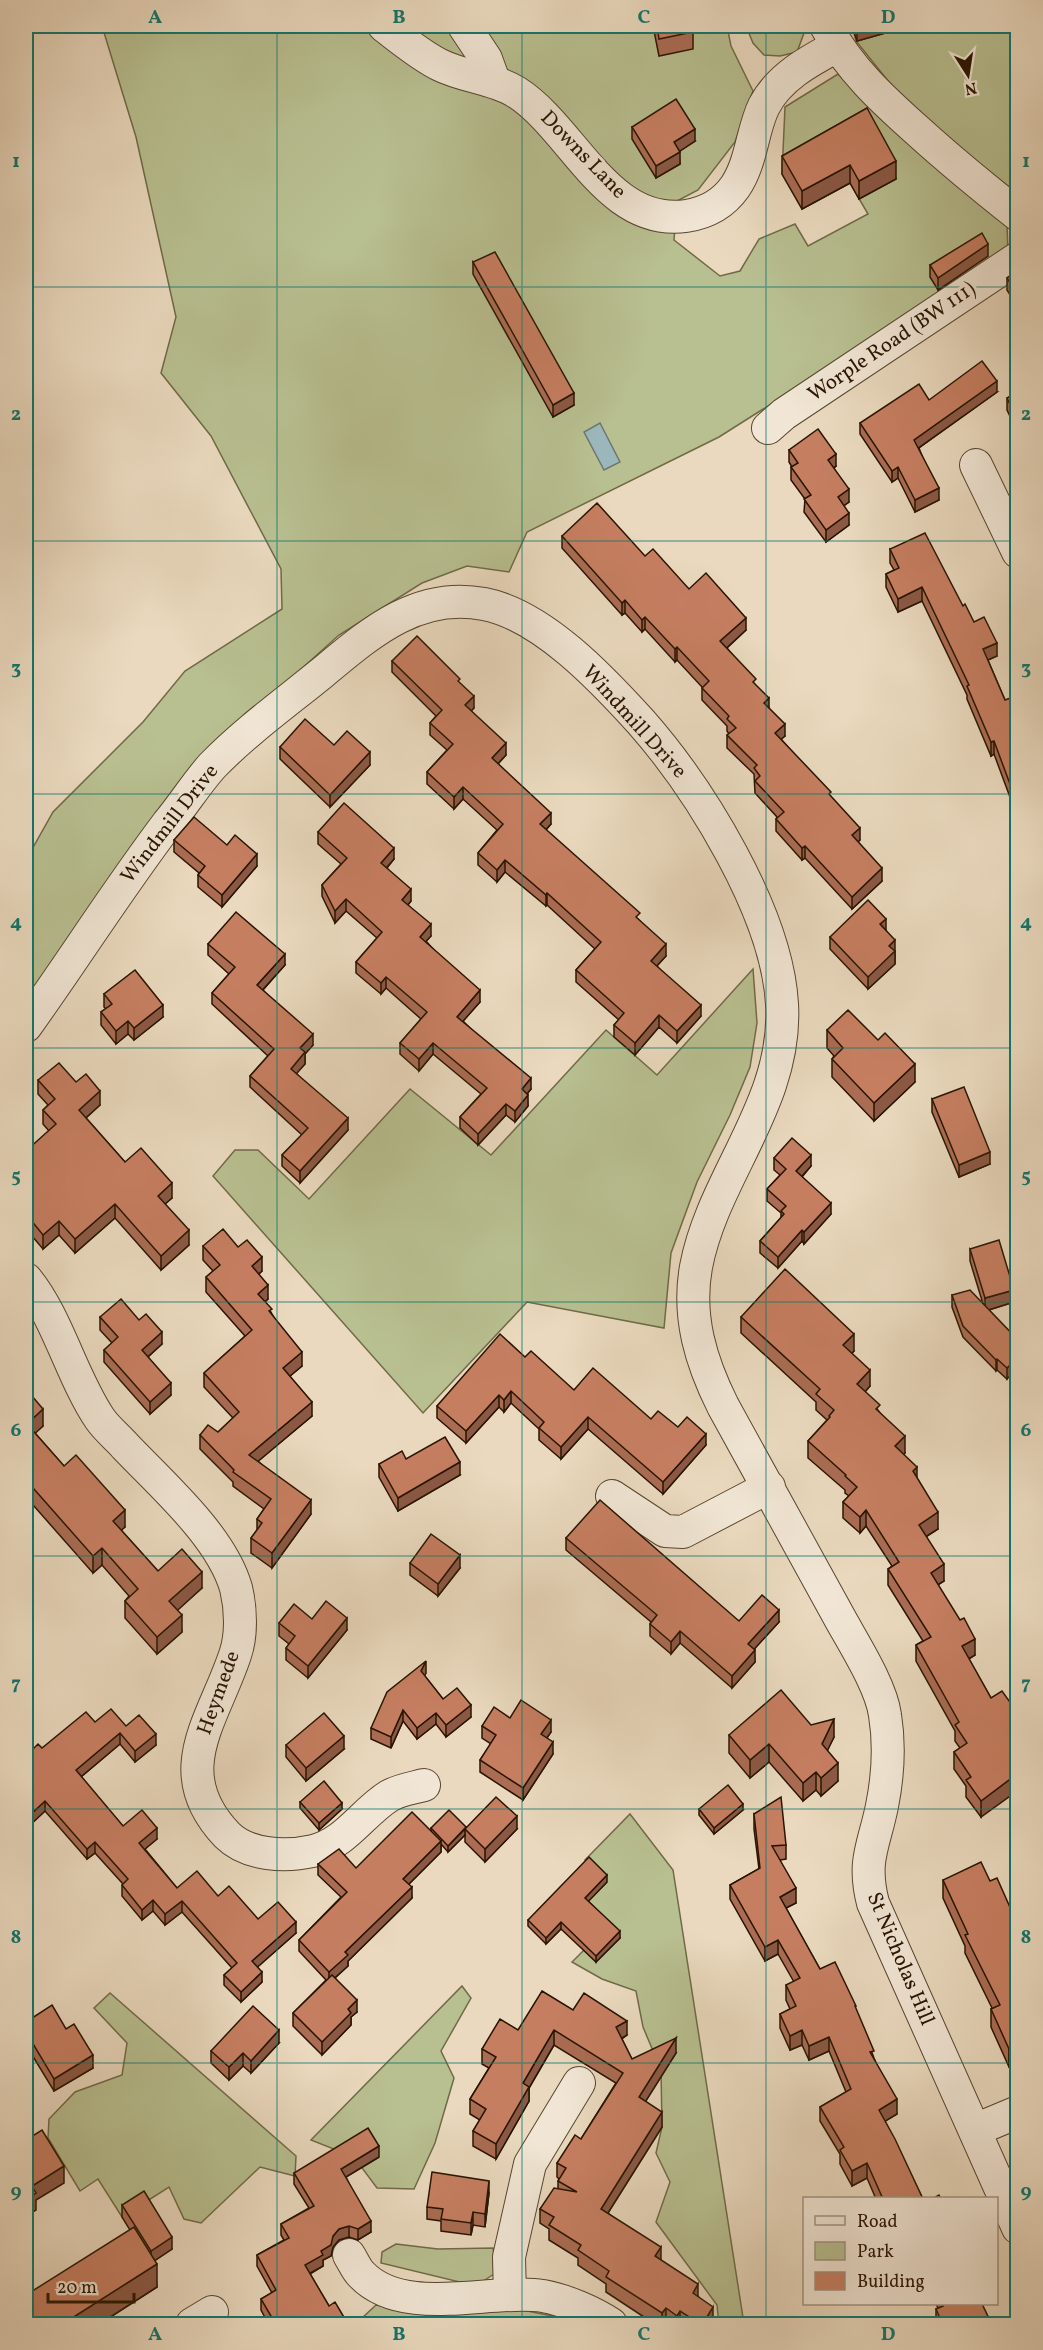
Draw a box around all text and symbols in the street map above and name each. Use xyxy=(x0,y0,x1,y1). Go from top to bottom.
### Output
text: A xyxy=(148,4,162,32)
text: B xyxy=(392,4,406,32)
text: C xyxy=(638,4,651,32)
text: D xyxy=(881,4,895,32)
north arrow xyxy=(938,45,998,105)
text: N xyxy=(962,76,979,100)
street label: Downs Lane xyxy=(533,104,633,206)
text: 1 xyxy=(12,148,20,176)
text: 1 xyxy=(1022,148,1030,176)
street label: Worple Road (BW 111) xyxy=(802,275,982,409)
text: 2 xyxy=(11,401,21,429)
text: 2 xyxy=(1021,401,1031,429)
text: 3 xyxy=(11,655,21,683)
text: 3 xyxy=(1021,655,1031,683)
street label: Windmill Drive xyxy=(575,659,693,785)
street label: Windmill Drive xyxy=(114,758,226,890)
text: 4 xyxy=(10,909,22,937)
text: 4 xyxy=(1020,909,1032,937)
text: 5 xyxy=(11,1163,21,1191)
text: 5 xyxy=(1021,1163,1031,1191)
text: 6 xyxy=(11,1417,22,1445)
text: 6 xyxy=(1021,1417,1032,1445)
street label: Heymede xyxy=(190,1647,248,1739)
text: 7 xyxy=(11,1670,21,1698)
text: 7 xyxy=(1021,1670,1031,1698)
street label: St Nicholas Hill xyxy=(859,1888,941,2030)
text: 8 xyxy=(11,1924,21,1952)
text: 8 xyxy=(1021,1924,1031,1952)
text: 9 xyxy=(10,2178,22,2206)
text: 9 xyxy=(1020,2178,1032,2206)
legend xyxy=(803,2197,998,2305)
text: Road xyxy=(857,2210,898,2235)
text: Park xyxy=(857,2240,894,2265)
scale bar xyxy=(48,2266,134,2304)
text: Building xyxy=(857,2270,925,2295)
text: 20 m xyxy=(57,2276,97,2301)
text: A xyxy=(148,2321,162,2349)
text: B xyxy=(392,2321,406,2349)
text: C xyxy=(638,2321,651,2349)
text: D xyxy=(881,2321,895,2349)

